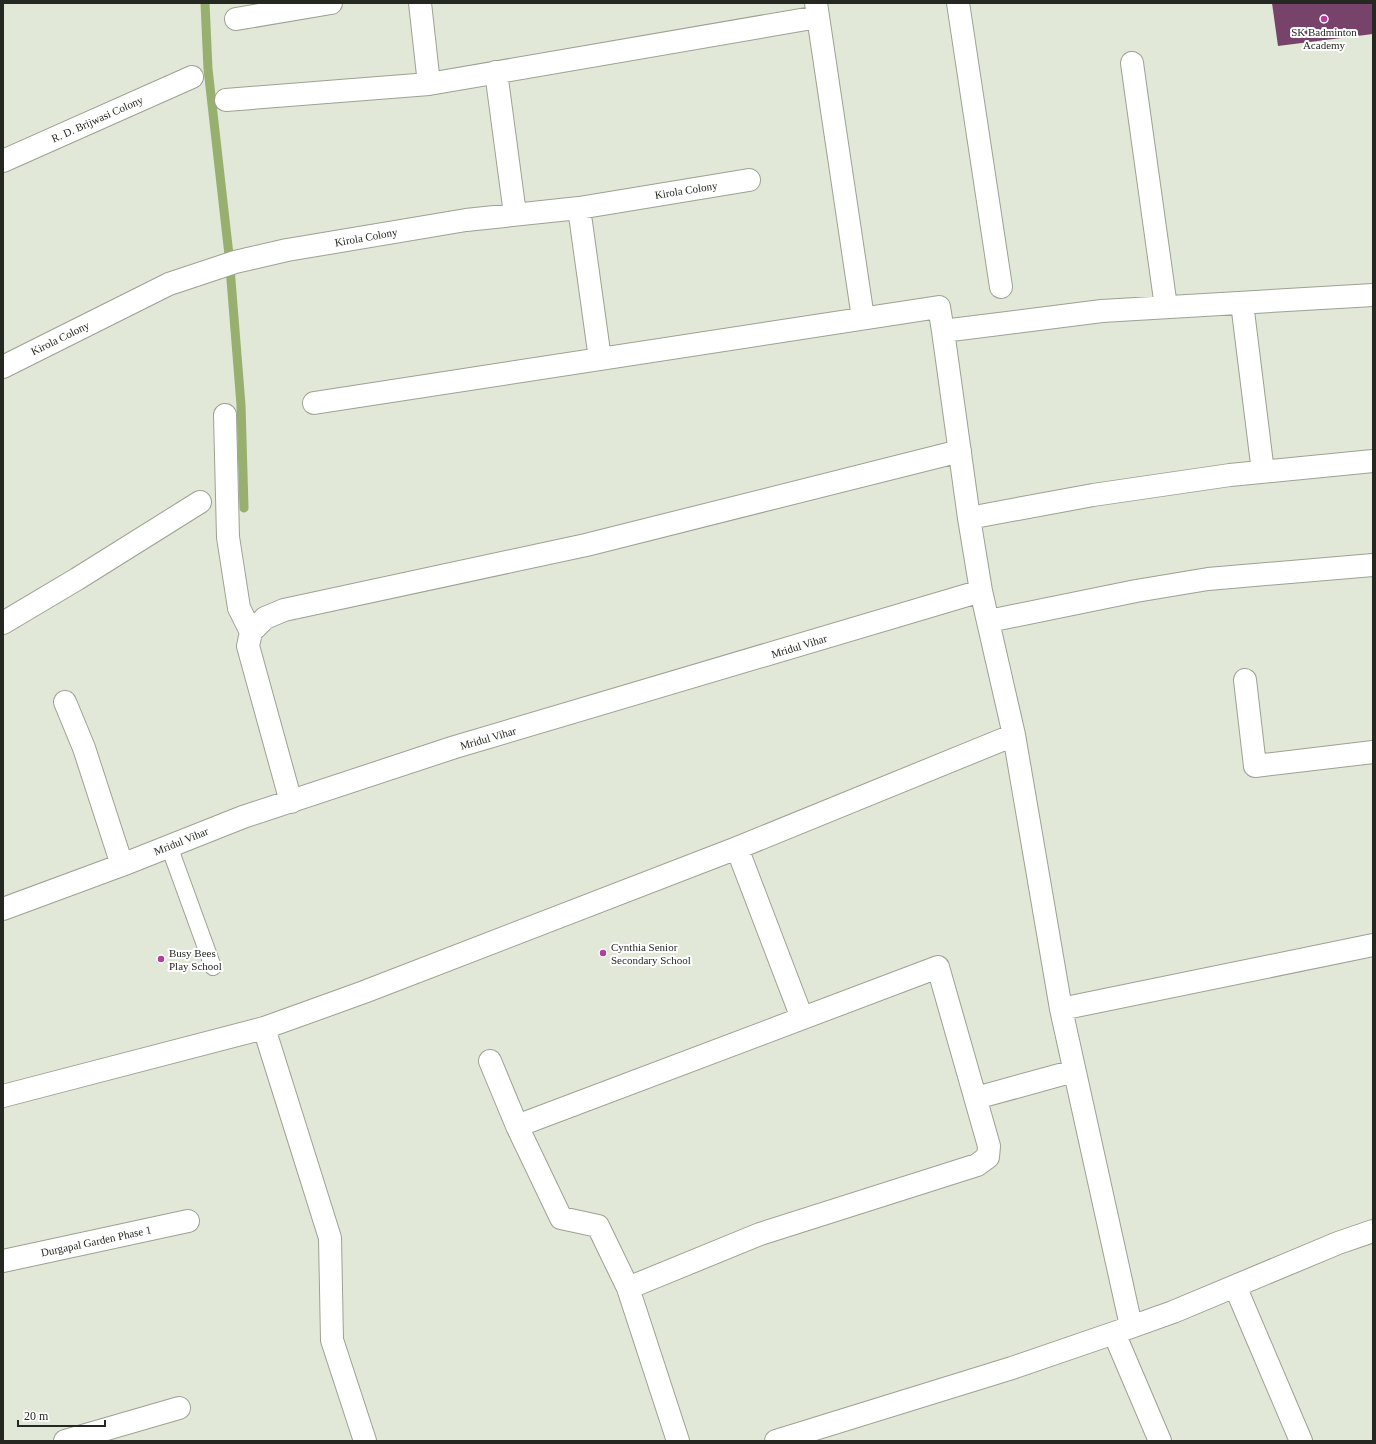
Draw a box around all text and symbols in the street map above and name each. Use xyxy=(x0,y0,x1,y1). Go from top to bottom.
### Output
marker: SK Badminton Academy xyxy=(1319,14,1329,24)
place label: SK Badminton Academy xyxy=(1291,26,1357,51)
street label: R. D. Brijwasi Colony xyxy=(49,93,145,145)
street label: Kirola Colony xyxy=(654,179,719,201)
street label: Kirola Colony xyxy=(334,226,399,248)
street label: Kirola Colony xyxy=(29,319,91,357)
street label: Mridul Vihar xyxy=(770,632,829,660)
street label: Mridul Vihar xyxy=(459,724,518,752)
street label: Mridul Vihar xyxy=(152,825,210,857)
place label: Cynthia Senior Secondary School xyxy=(611,941,691,966)
place label: Busy Bees Play School xyxy=(169,947,222,972)
marker: Cynthia Senior Secondary School xyxy=(598,948,608,958)
marker: Busy Bees Play School xyxy=(156,954,166,964)
street label: Durgapal Garden Phase 1 xyxy=(40,1223,152,1259)
scale bar xyxy=(18,1402,105,1428)
text: 20 m xyxy=(24,1409,49,1423)

